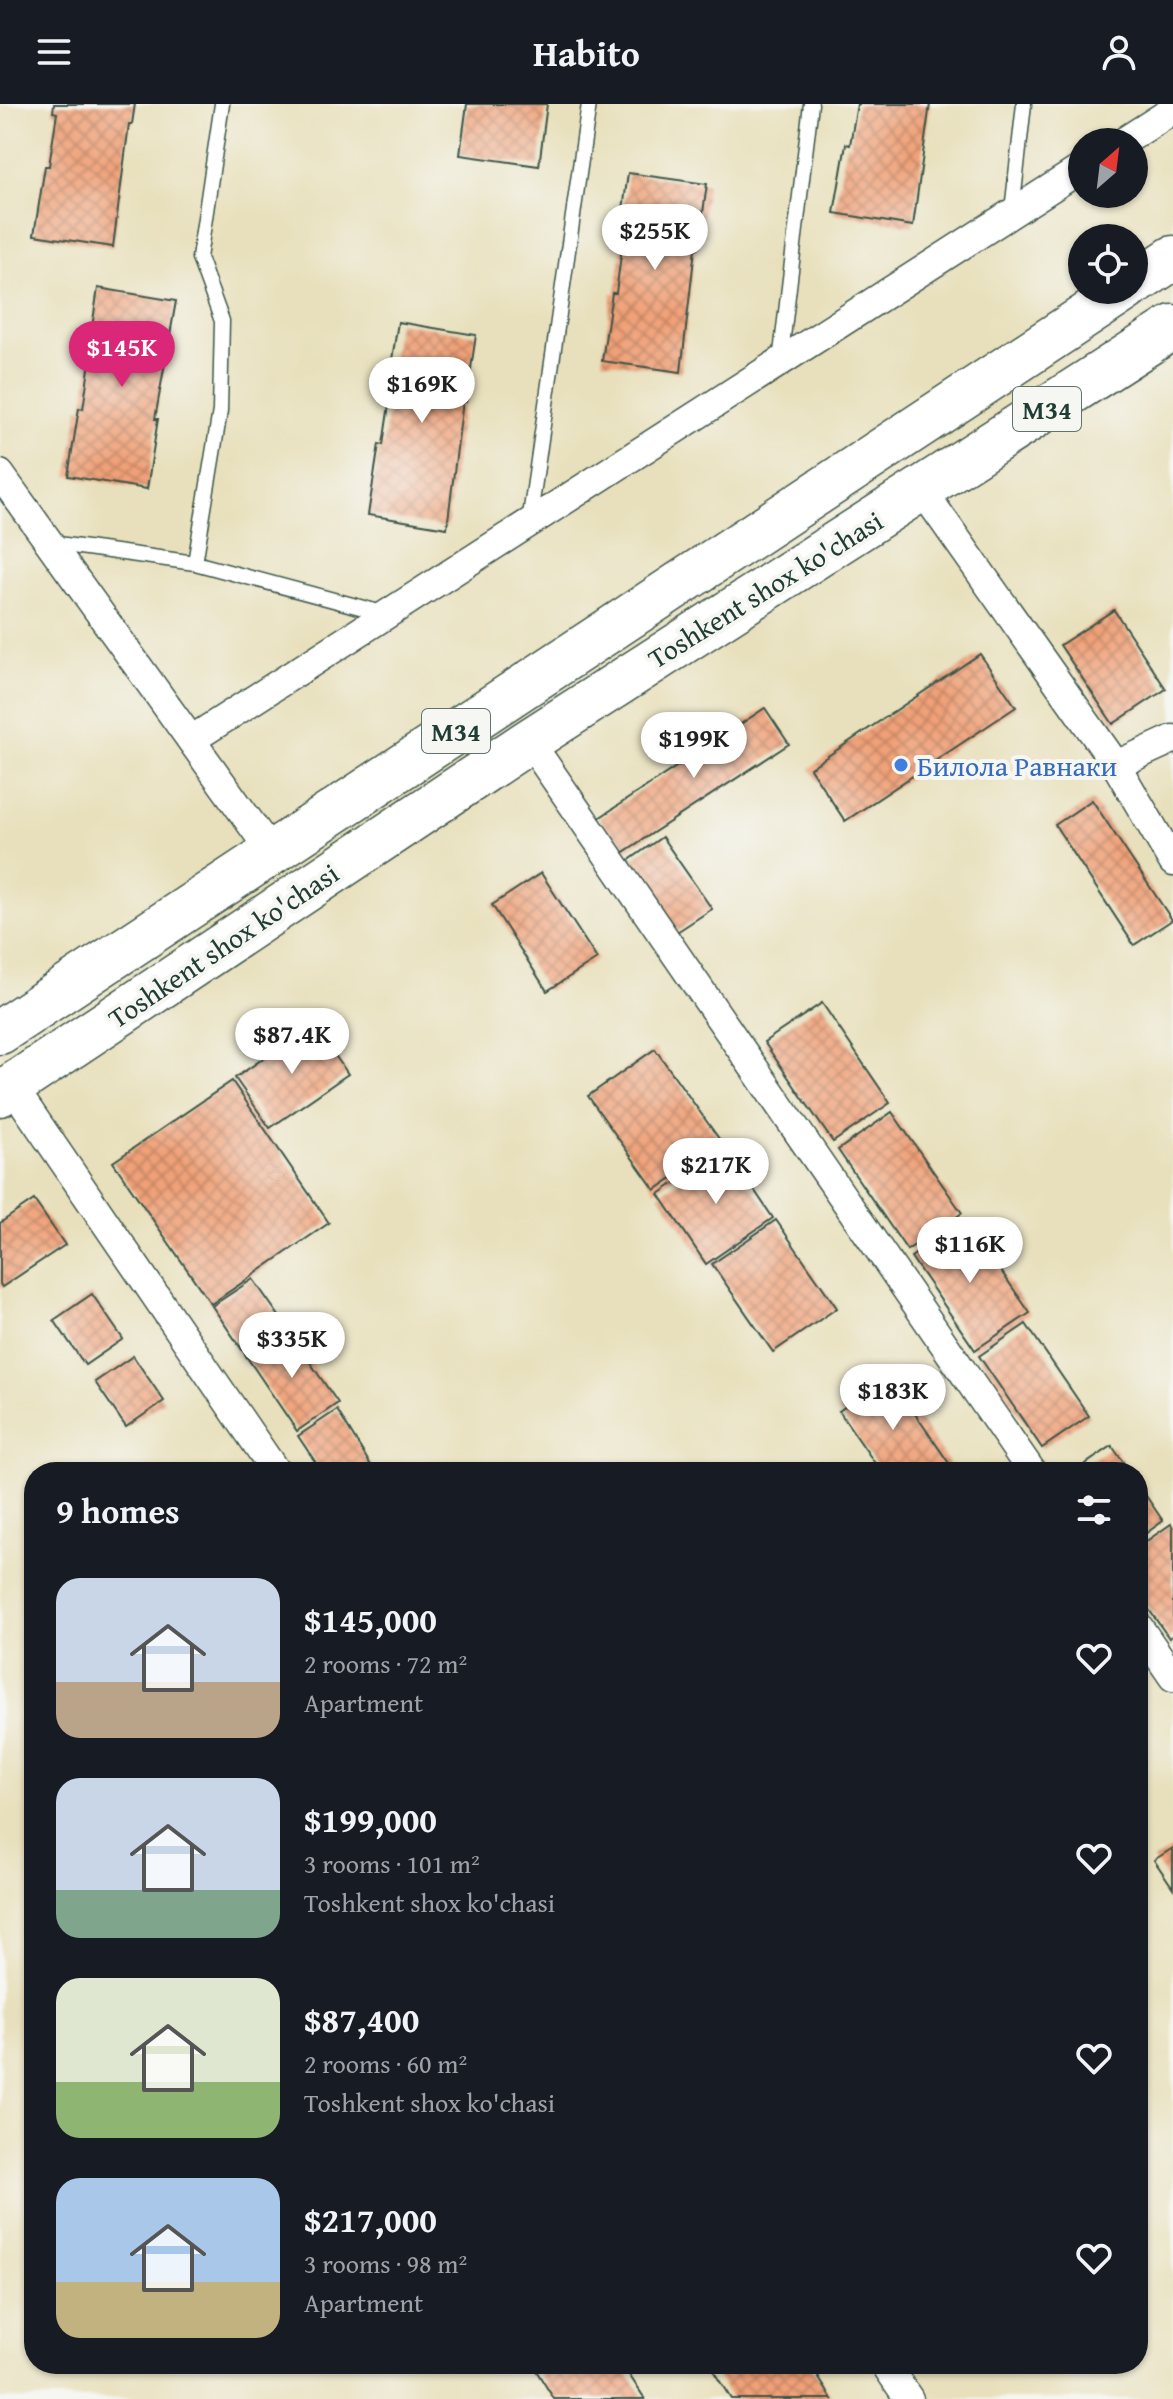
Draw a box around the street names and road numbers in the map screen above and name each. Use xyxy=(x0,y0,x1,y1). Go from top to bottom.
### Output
road number: M34 xyxy=(1013,387,1081,431)
street label: Toshkent shox ko'chasi xyxy=(639,500,891,678)
road number: M34 xyxy=(422,709,490,753)
street label: Toshkent shox ko'chasi xyxy=(99,852,347,1038)

